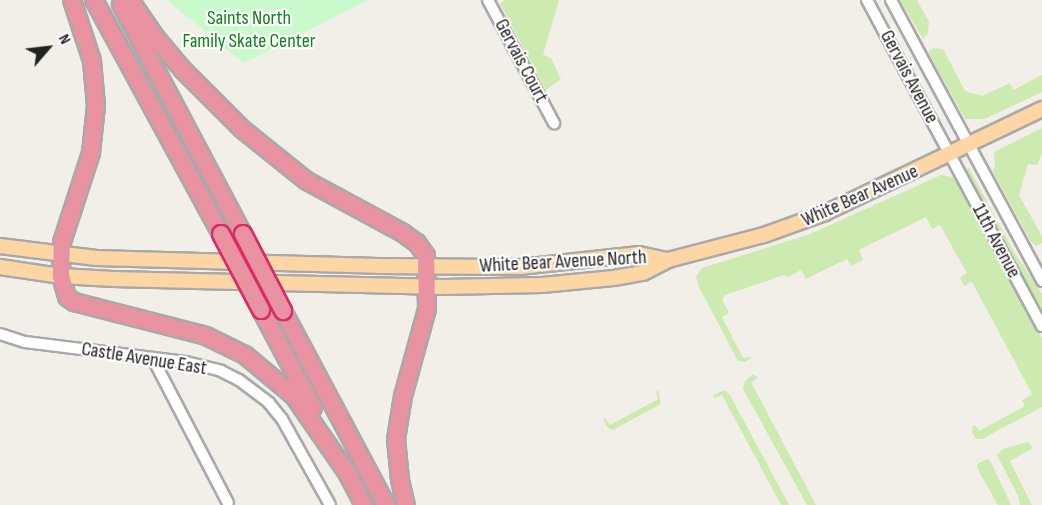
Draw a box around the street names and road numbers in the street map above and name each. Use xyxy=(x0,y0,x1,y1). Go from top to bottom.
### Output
street label: Gervais Court xyxy=(489,15,553,107)
street label: Gervais Avenue xyxy=(874,26,944,128)
street label: White Bear Avenue xyxy=(798,160,922,232)
street label: 11th Avenue xyxy=(966,200,1026,282)
street label: White Bear Avenue North xyxy=(479,246,647,278)
street label: Castle Avenue East xyxy=(80,337,208,381)

